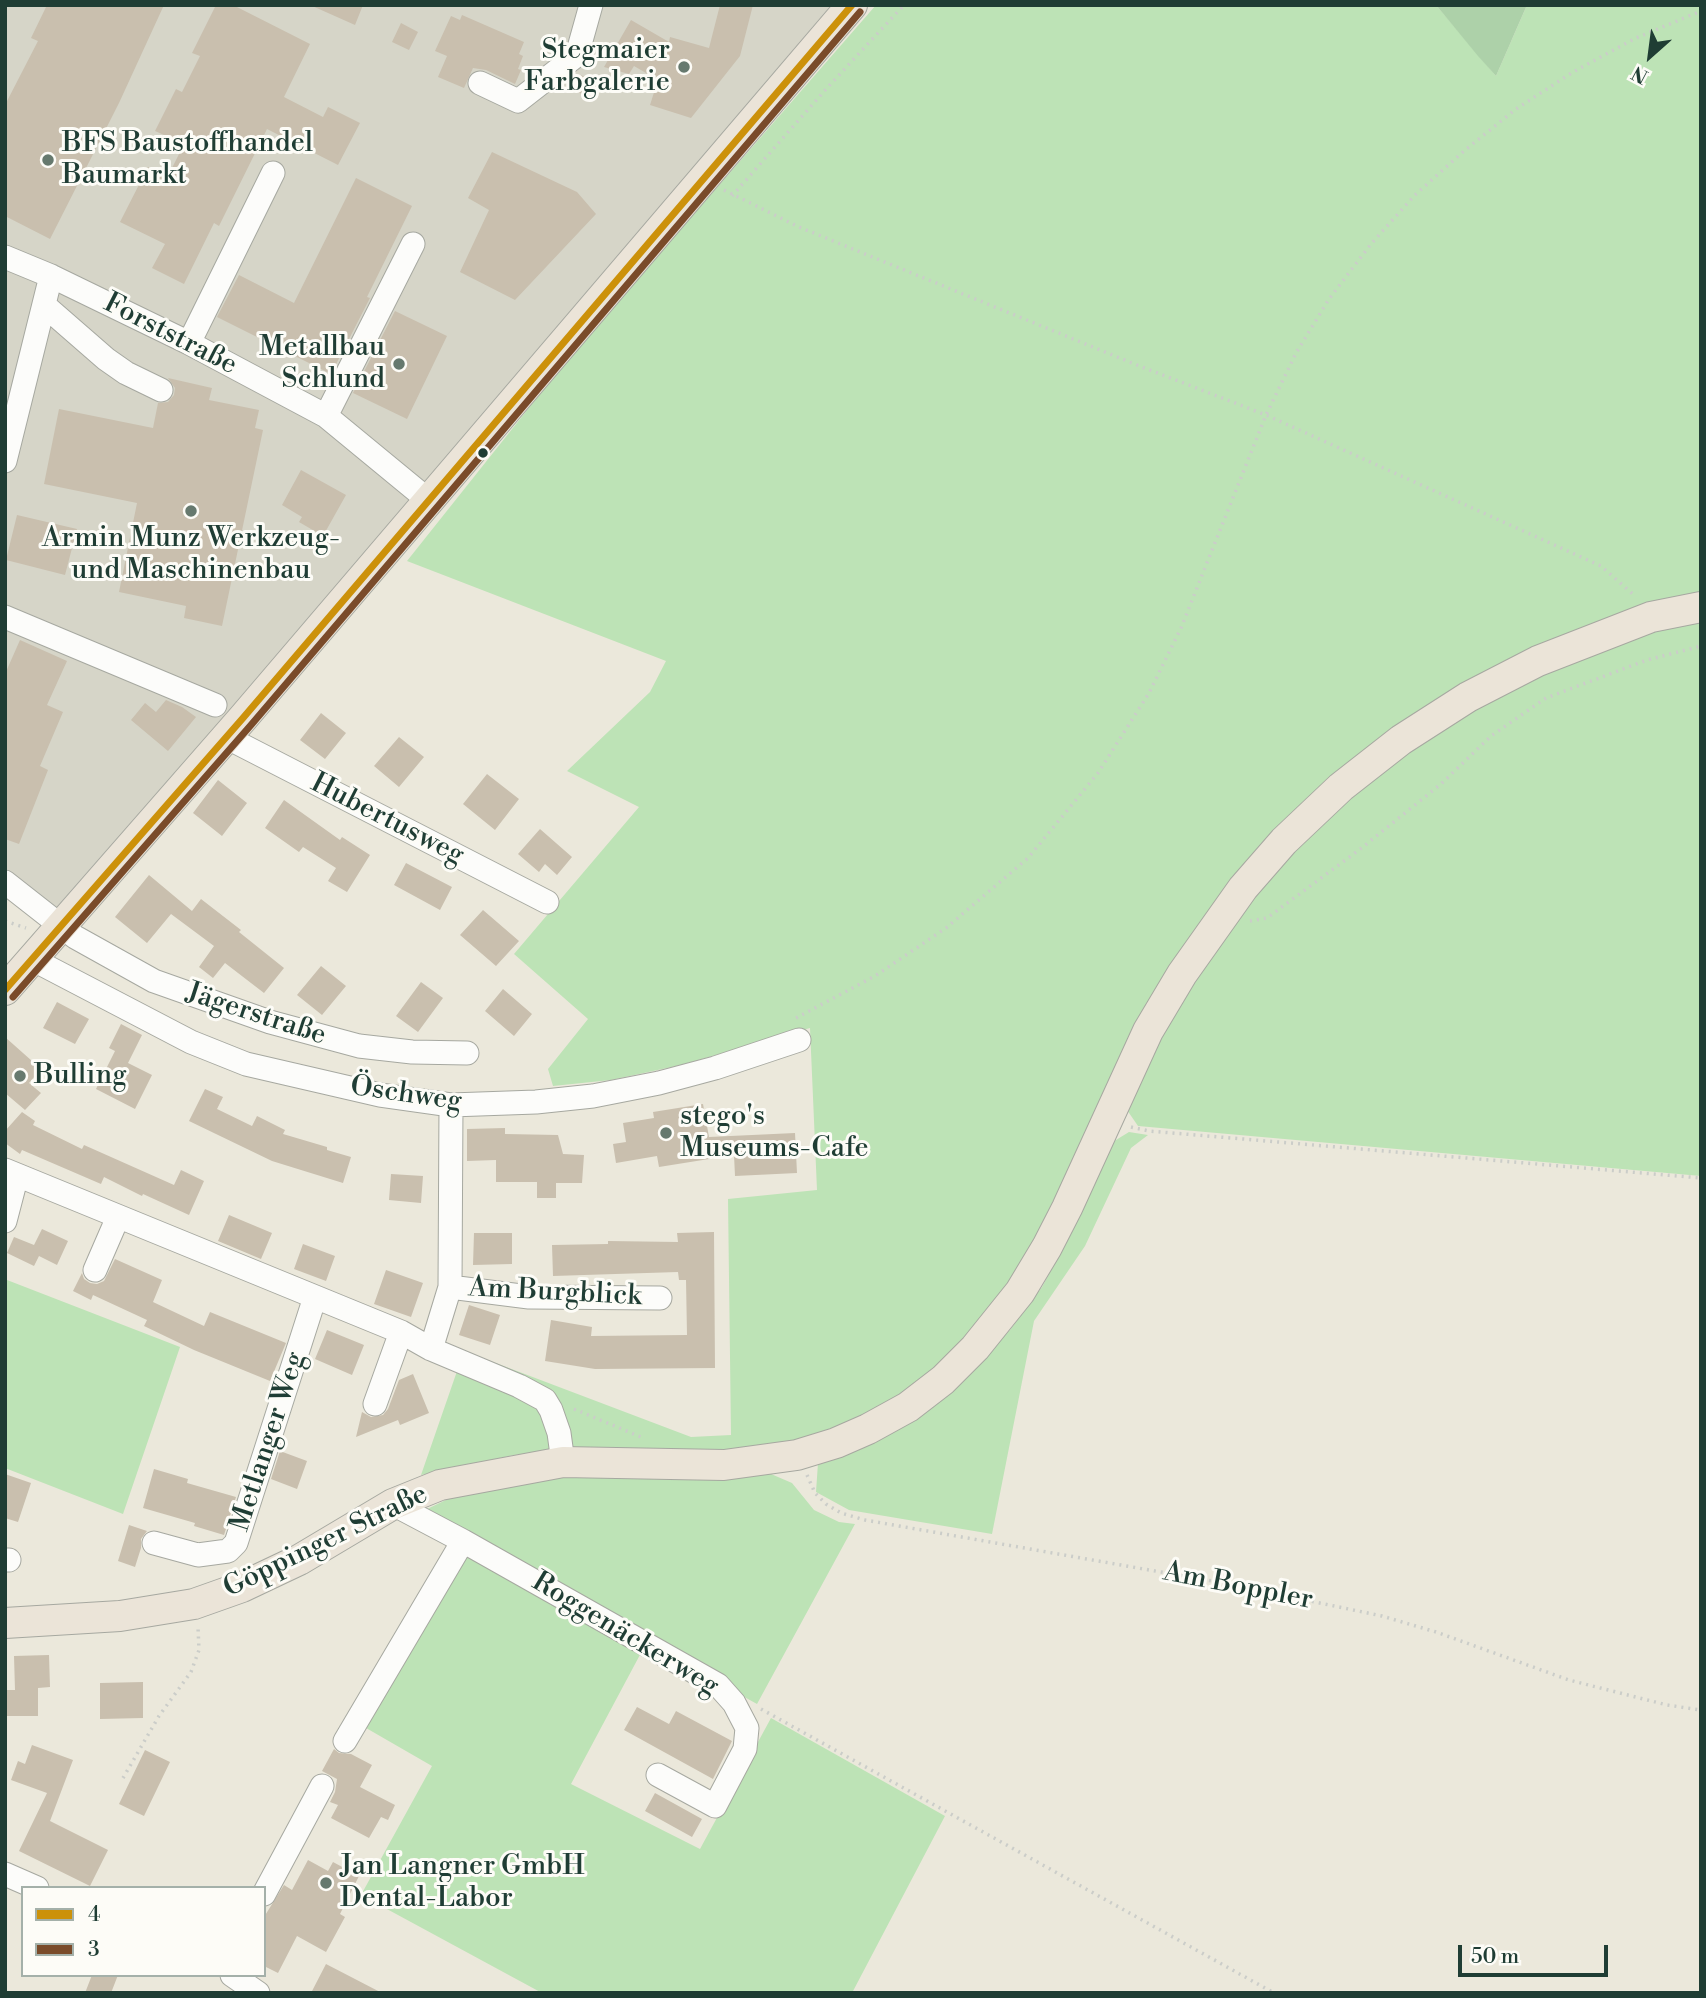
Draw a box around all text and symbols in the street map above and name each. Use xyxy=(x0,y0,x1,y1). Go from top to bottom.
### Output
north arrow xyxy=(1615,21,1685,91)
place label: Stegmaier Farbgalerie xyxy=(524,34,670,100)
marker: Stegmaier Farbgalerie xyxy=(676,59,692,75)
text: N xyxy=(1628,60,1652,89)
place label: BFS Baustoffhandel Baumarkt xyxy=(62,127,313,193)
marker: BFS Baustoffhandel Baumarkt xyxy=(40,152,56,168)
street label: Forststraße xyxy=(98,287,242,383)
place label: Metallbau Schlund xyxy=(259,331,385,397)
marker: Metallbau Schlund xyxy=(391,356,407,372)
unlabelled marker xyxy=(476,446,490,460)
marker: Armin Munz Werkzeug- und Maschinenbau xyxy=(183,503,199,519)
place label: Armin Munz Werkzeug- und Maschinenbau xyxy=(42,522,340,588)
street label: Hubertusweg xyxy=(305,767,469,873)
street label: Jägerstraße xyxy=(182,977,330,1053)
place label: Bulling xyxy=(34,1059,127,1093)
marker: Bulling xyxy=(12,1068,28,1084)
street label: Öschweg xyxy=(348,1071,464,1119)
place label: stego's Museums-Cafe xyxy=(680,1100,869,1166)
marker: stego's Museums-Cafe xyxy=(658,1125,674,1141)
street label: Am Burgblick xyxy=(467,1272,643,1314)
street label: Metlanger Weg xyxy=(224,1348,314,1536)
street label: Göppinger Straße xyxy=(218,1478,434,1606)
street label: Am Boppler xyxy=(1160,1556,1316,1618)
street label: Roggenäckerweg xyxy=(525,1566,725,1704)
place label: Jan Langner GmbH Dental-Labor xyxy=(340,1850,585,1916)
marker: Jan Langner GmbH Dental-Labor xyxy=(318,1875,334,1891)
legend xyxy=(21,1886,266,1977)
text: 4 xyxy=(88,1902,101,1928)
scale bar xyxy=(1461,1932,1612,1976)
text: 3 xyxy=(88,1937,100,1963)
text: 50 m xyxy=(1471,1944,1519,1970)

